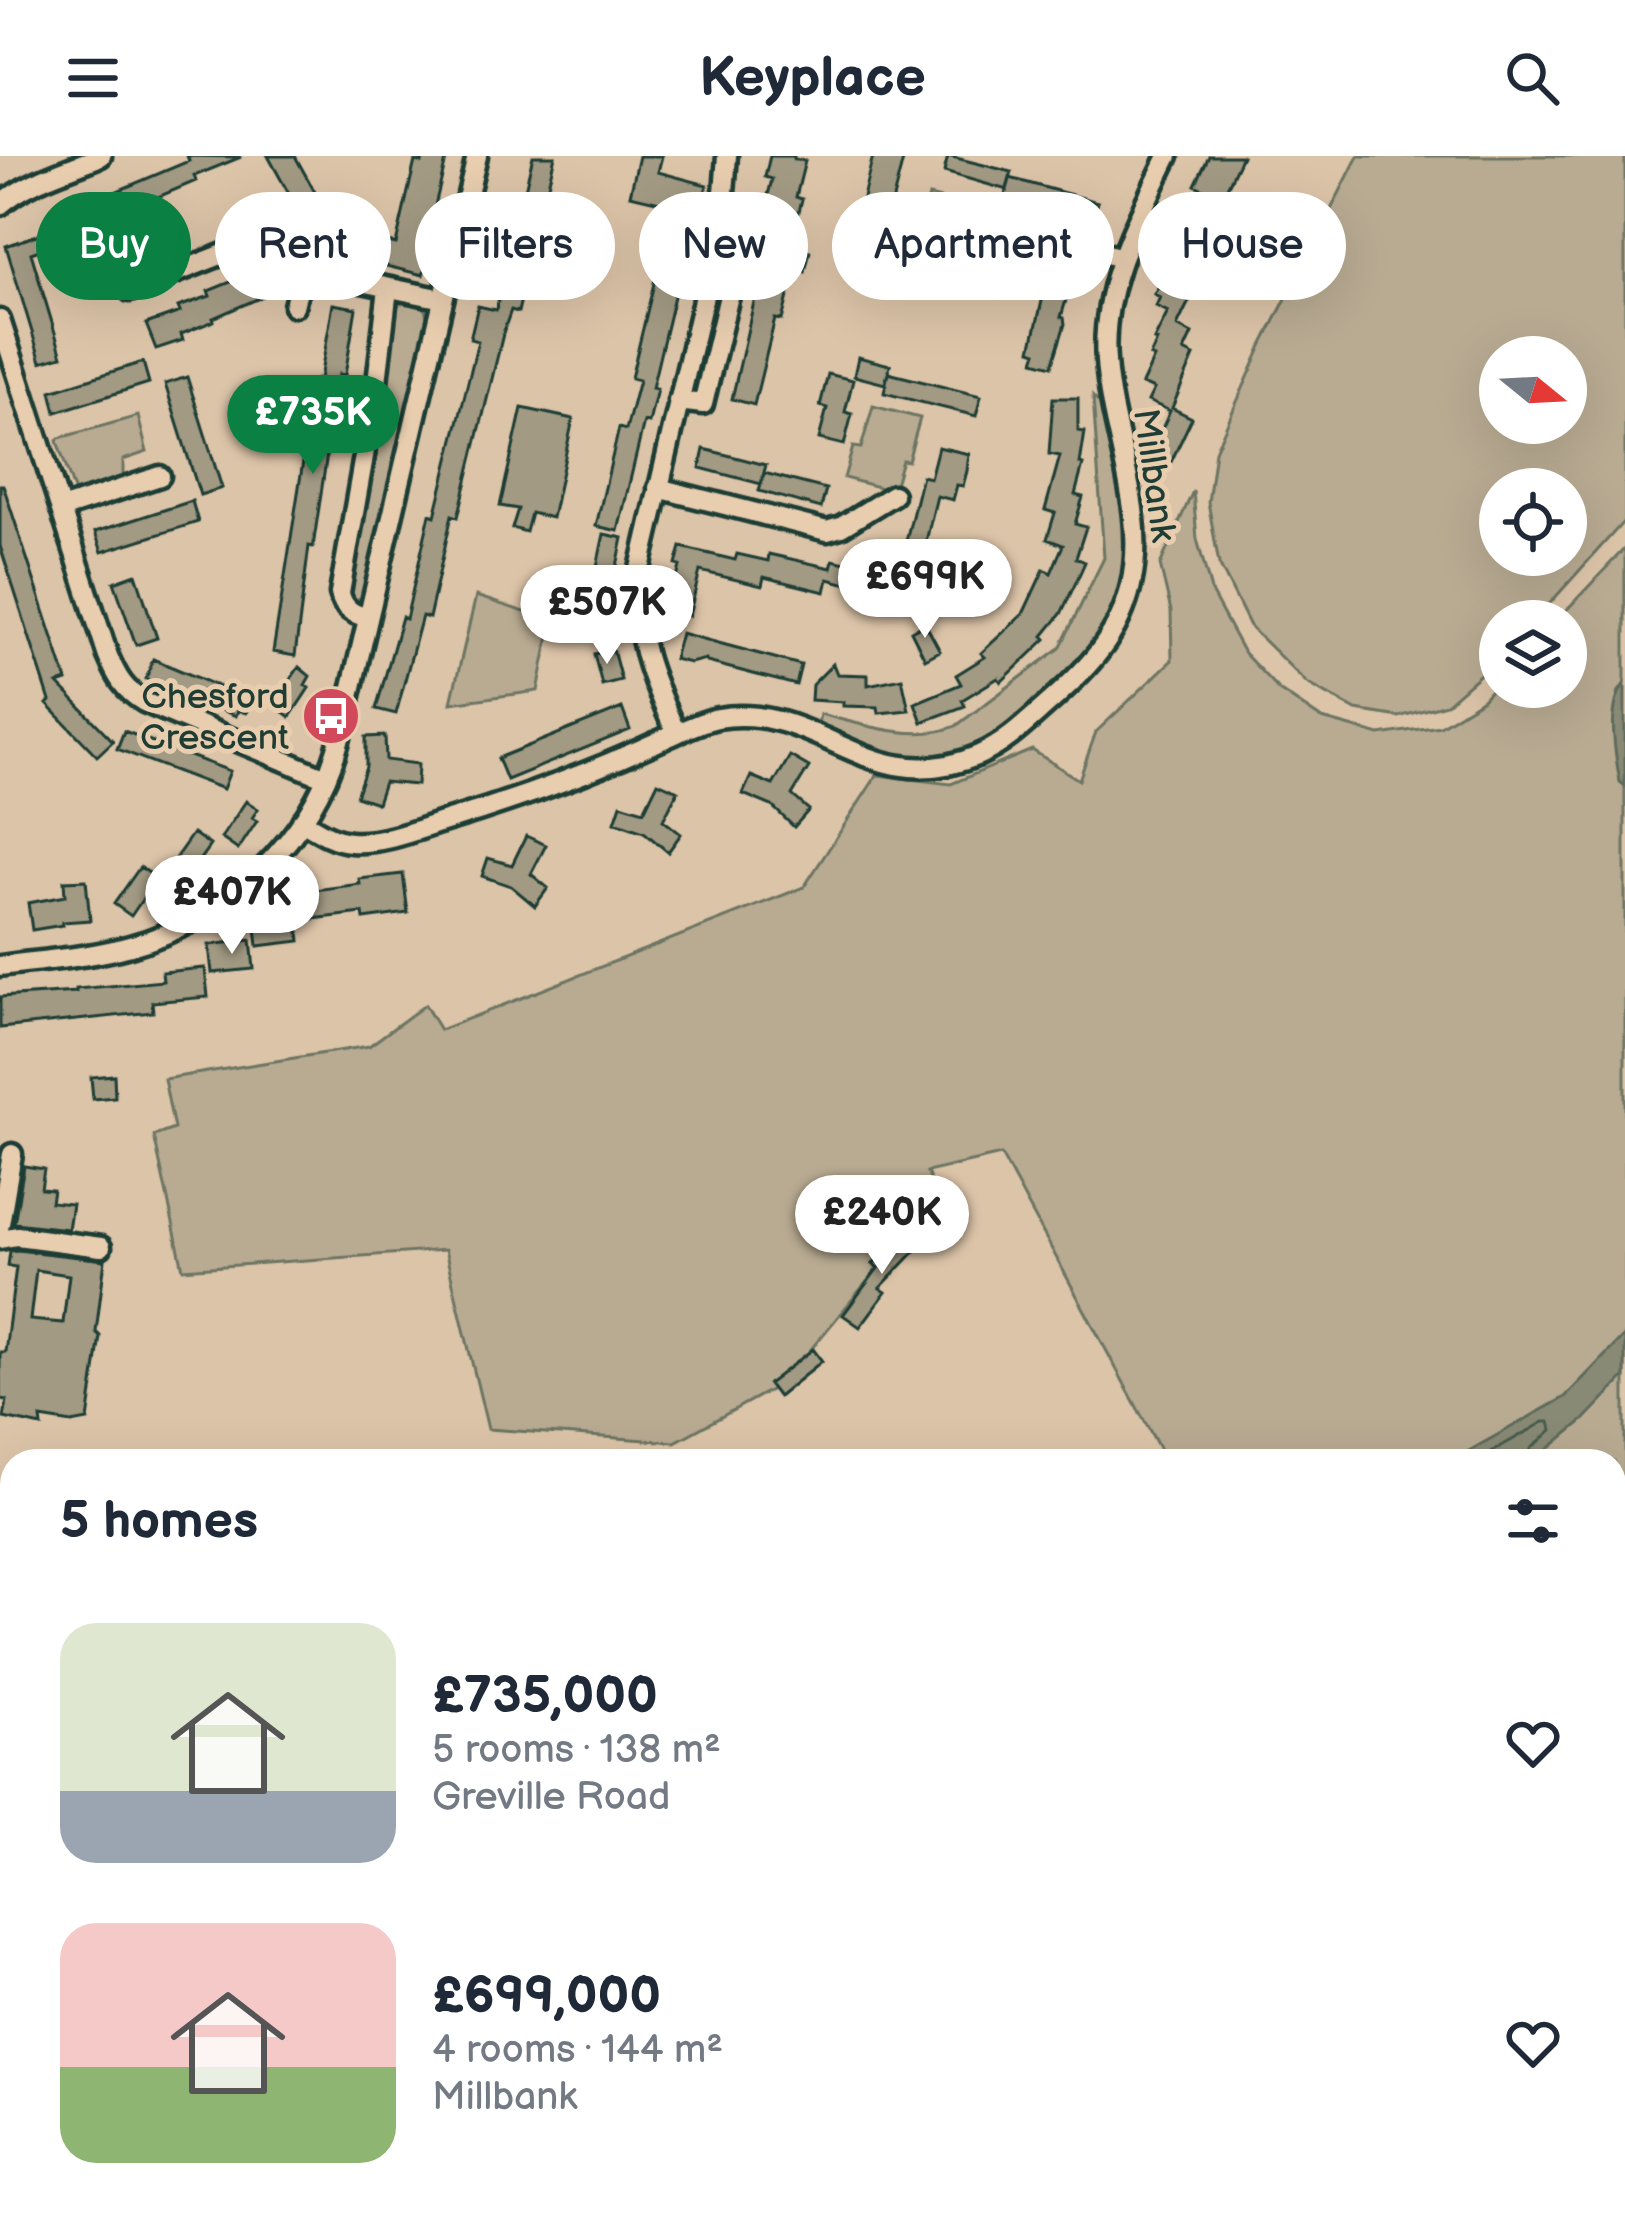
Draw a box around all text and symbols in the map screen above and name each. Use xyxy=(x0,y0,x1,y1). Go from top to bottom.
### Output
icon: menu xyxy=(60,45,126,111)
icon: search xyxy=(1499,45,1565,111)
text: Keyplace xyxy=(699,46,926,111)
chip: Buy xyxy=(36,192,191,300)
chip: Rent xyxy=(215,192,391,300)
chip: Filters xyxy=(415,192,615,300)
chip: New xyxy=(639,192,808,300)
chip: Apartment xyxy=(832,192,1114,300)
chip: House xyxy=(1138,192,1346,300)
north arrow xyxy=(1479,336,1587,444)
map controls xyxy=(1479,336,1587,708)
pin: £735K xyxy=(229,375,397,477)
text: £735K xyxy=(254,390,372,437)
street label: Millbank xyxy=(1123,406,1184,545)
button: locate xyxy=(1479,468,1587,576)
pin: £699K xyxy=(841,539,1009,641)
text: £699K xyxy=(865,554,985,601)
pin: £507K xyxy=(523,565,691,667)
text: £507K xyxy=(547,580,667,627)
button: layers xyxy=(1479,600,1587,708)
place label: Chesford Crescent xyxy=(140,676,289,760)
bus stop icon: Chesford Crescent xyxy=(300,685,362,747)
pin: £407K xyxy=(148,855,316,957)
text: £407K xyxy=(172,870,292,917)
pin: £240K xyxy=(798,1175,966,1277)
text: £240K xyxy=(822,1190,942,1237)
icon: filters xyxy=(1500,1488,1566,1554)
text: 5 homes xyxy=(60,1491,258,1552)
text: £735,000 xyxy=(432,1666,658,1727)
icon: home xyxy=(156,1671,300,1815)
icon: heart xyxy=(1500,1710,1566,1776)
text: 5 rooms · 138 m² xyxy=(432,1727,721,1774)
text: Greville Road xyxy=(432,1774,670,1821)
text: £699,000 xyxy=(432,1966,661,2027)
icon: home xyxy=(156,1971,300,2115)
icon: heart xyxy=(1500,2010,1566,2076)
text: 4 rooms · 144 m² xyxy=(432,2027,723,2074)
text: Millbank xyxy=(432,2074,577,2121)

